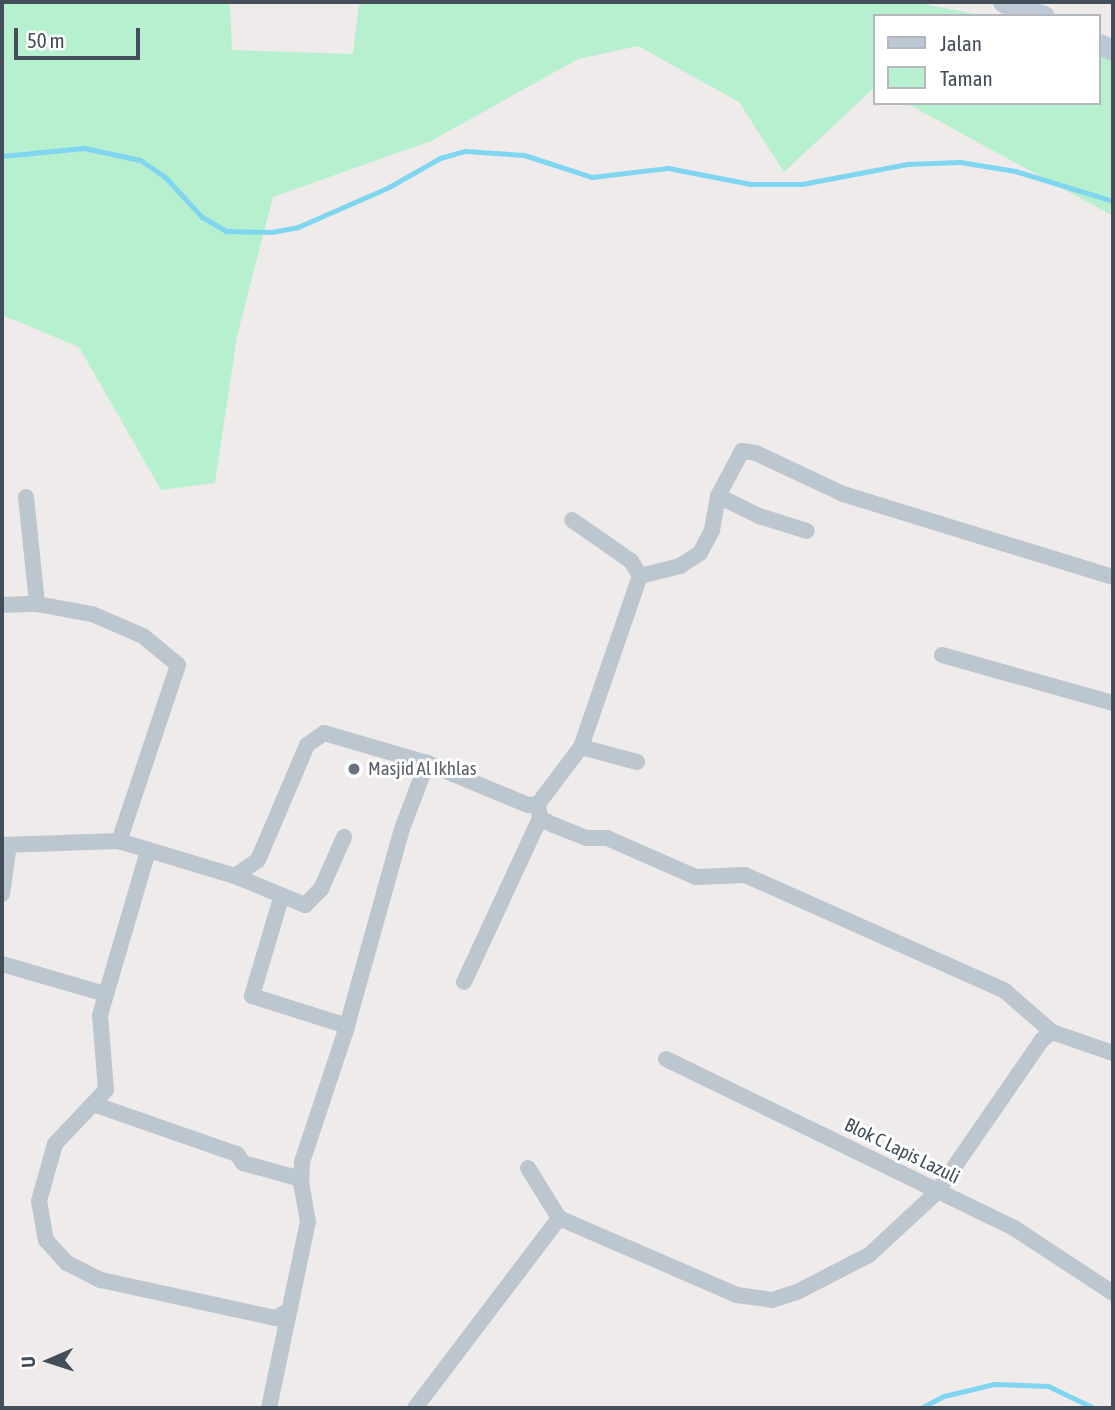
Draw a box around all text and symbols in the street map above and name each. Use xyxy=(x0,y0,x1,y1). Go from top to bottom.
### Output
scale bar xyxy=(18,14,144,58)
legend xyxy=(874,14,1101,105)
text: 50 m xyxy=(27,28,65,52)
text: Jalan xyxy=(940,31,982,55)
text: Taman xyxy=(940,66,993,90)
place label: Masjid Al Ikhlas xyxy=(368,758,477,780)
marker: Masjid Al Ikhlas xyxy=(346,761,362,777)
street label: Blok C Lapis Lazuli xyxy=(841,1113,963,1189)
north arrow xyxy=(14,1326,84,1396)
text: U xyxy=(17,1356,39,1368)

